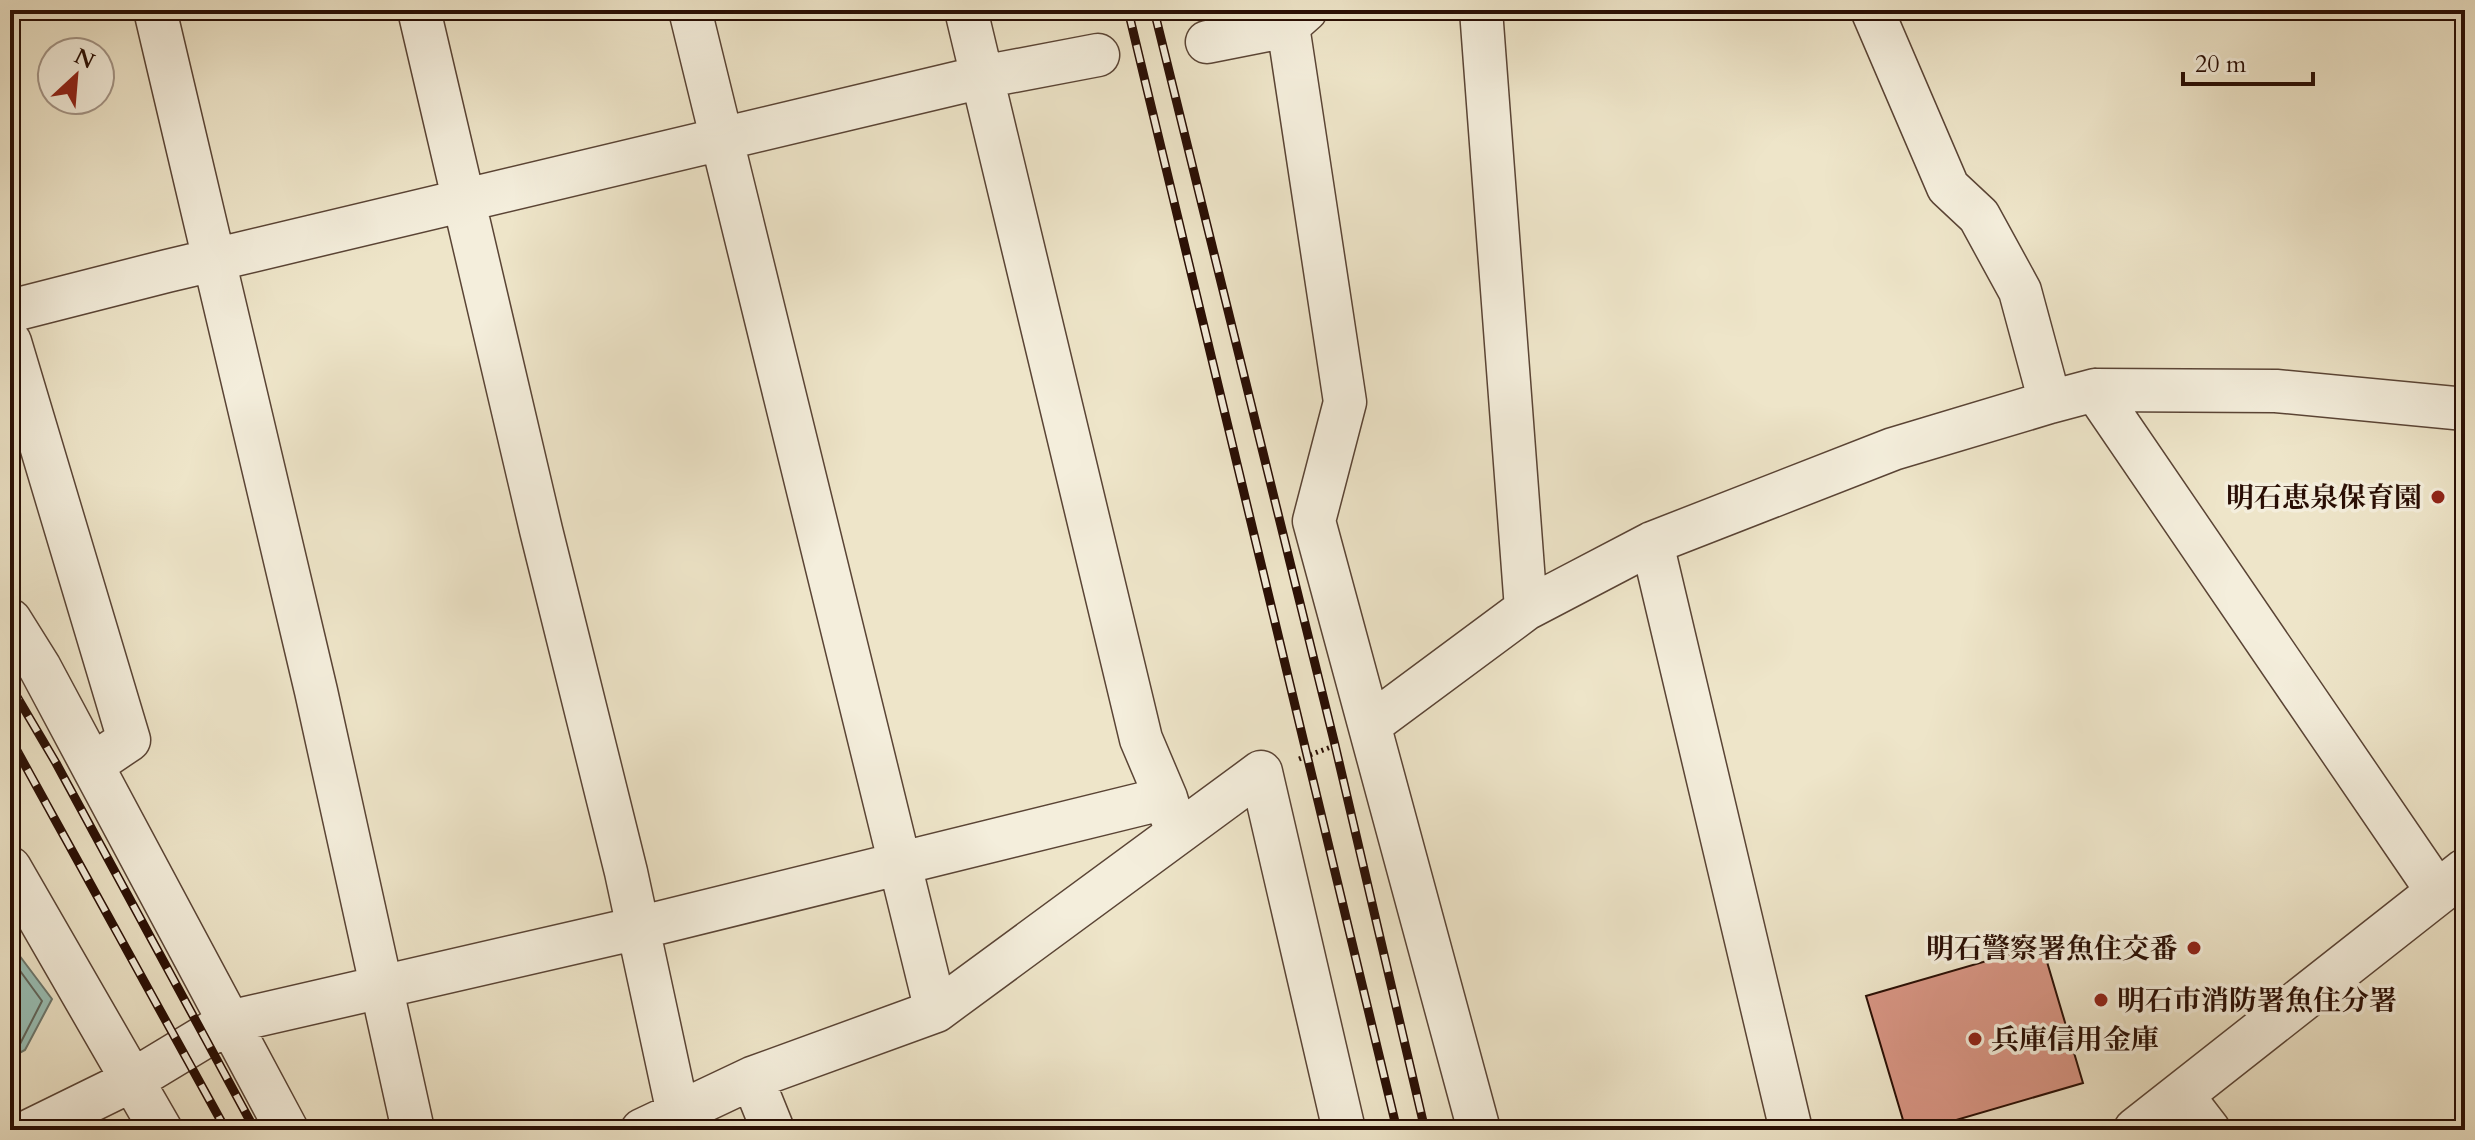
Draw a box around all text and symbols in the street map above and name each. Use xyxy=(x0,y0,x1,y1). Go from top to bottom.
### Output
north arrow xyxy=(36,36,116,116)
scale bar xyxy=(2183,36,2313,86)
text: N xyxy=(69,41,99,77)
text: 20 m xyxy=(2195,48,2247,81)
place label: 明石恵泉保育園 xyxy=(2226,479,2422,517)
marker: 明石恵泉保育園 xyxy=(2429,488,2447,506)
place label: 明石警察署魚住交番 xyxy=(1926,930,2178,968)
marker: 明石警察署魚住交番 xyxy=(2185,939,2203,957)
place label: 明石市消防署魚住分署 xyxy=(2117,982,2397,1020)
marker: 明石市消防署魚住分署 xyxy=(2092,991,2110,1009)
place label: 兵庫信用金庫 xyxy=(1991,1021,2159,1059)
marker: 兵庫信用金庫 xyxy=(1966,1030,1984,1048)

